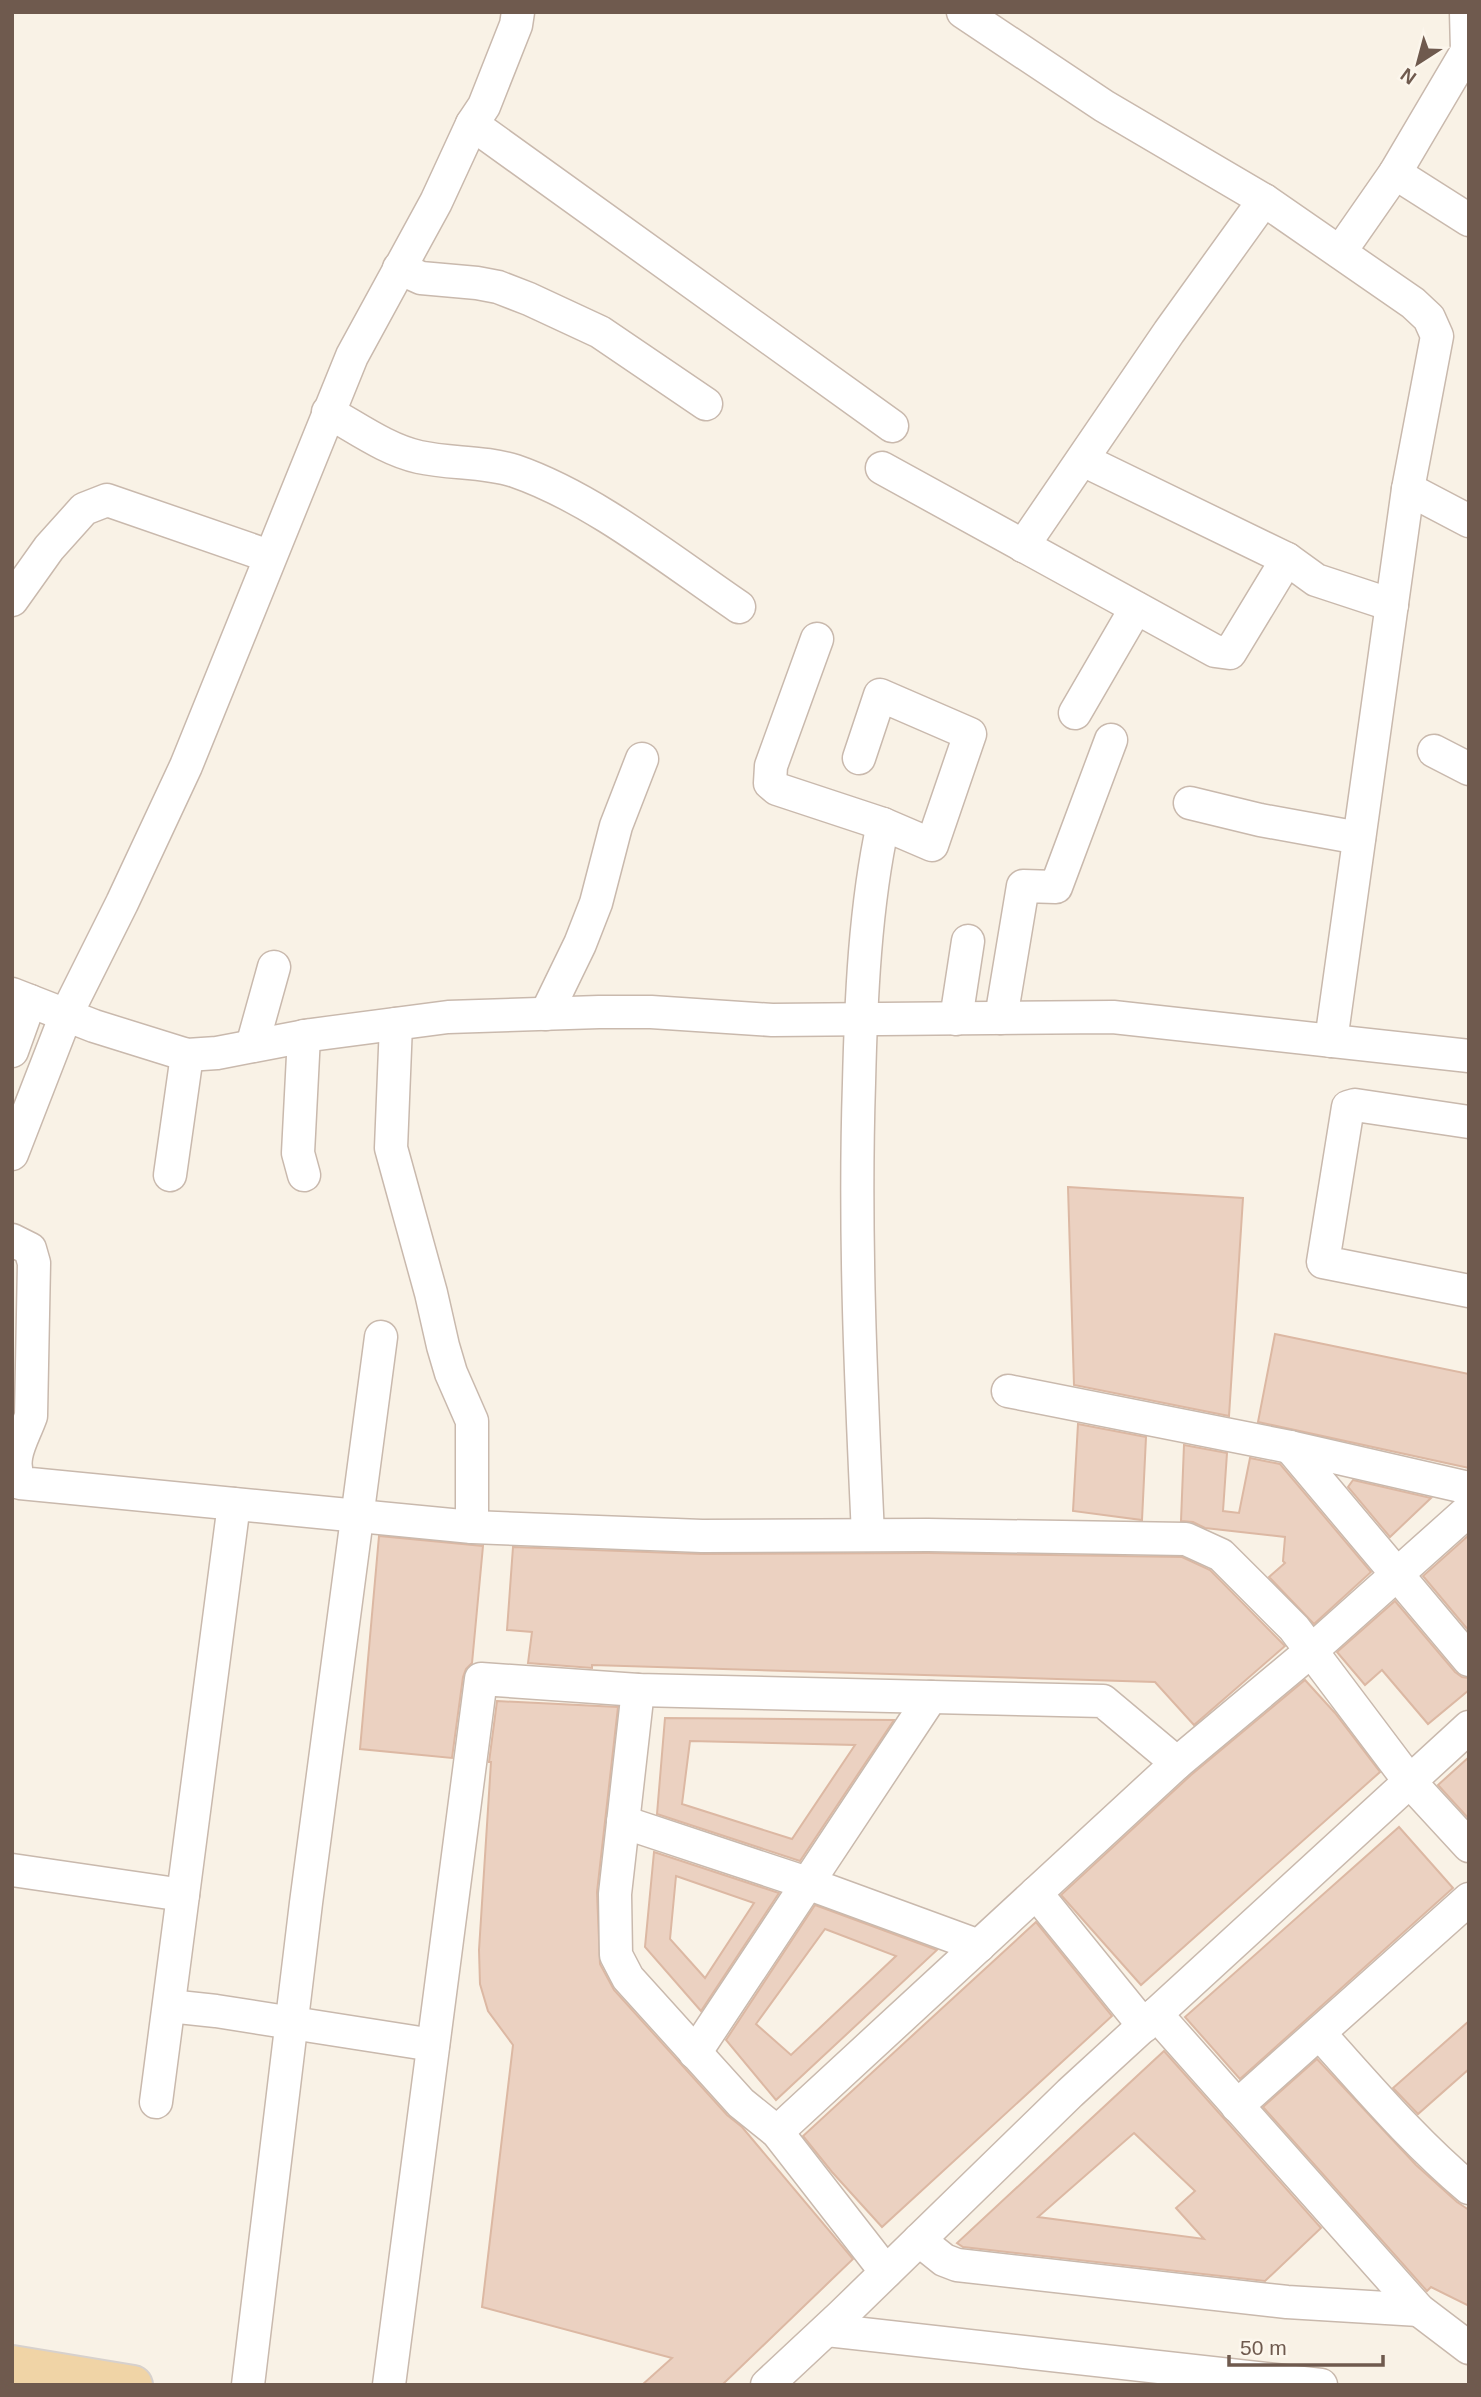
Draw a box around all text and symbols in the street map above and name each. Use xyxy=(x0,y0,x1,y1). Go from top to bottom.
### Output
north arrow xyxy=(1383,28,1453,98)
text: N xyxy=(1397,64,1420,89)
scale bar xyxy=(1229,2324,1383,2368)
text: 50 m xyxy=(1240,2336,1287,2359)

